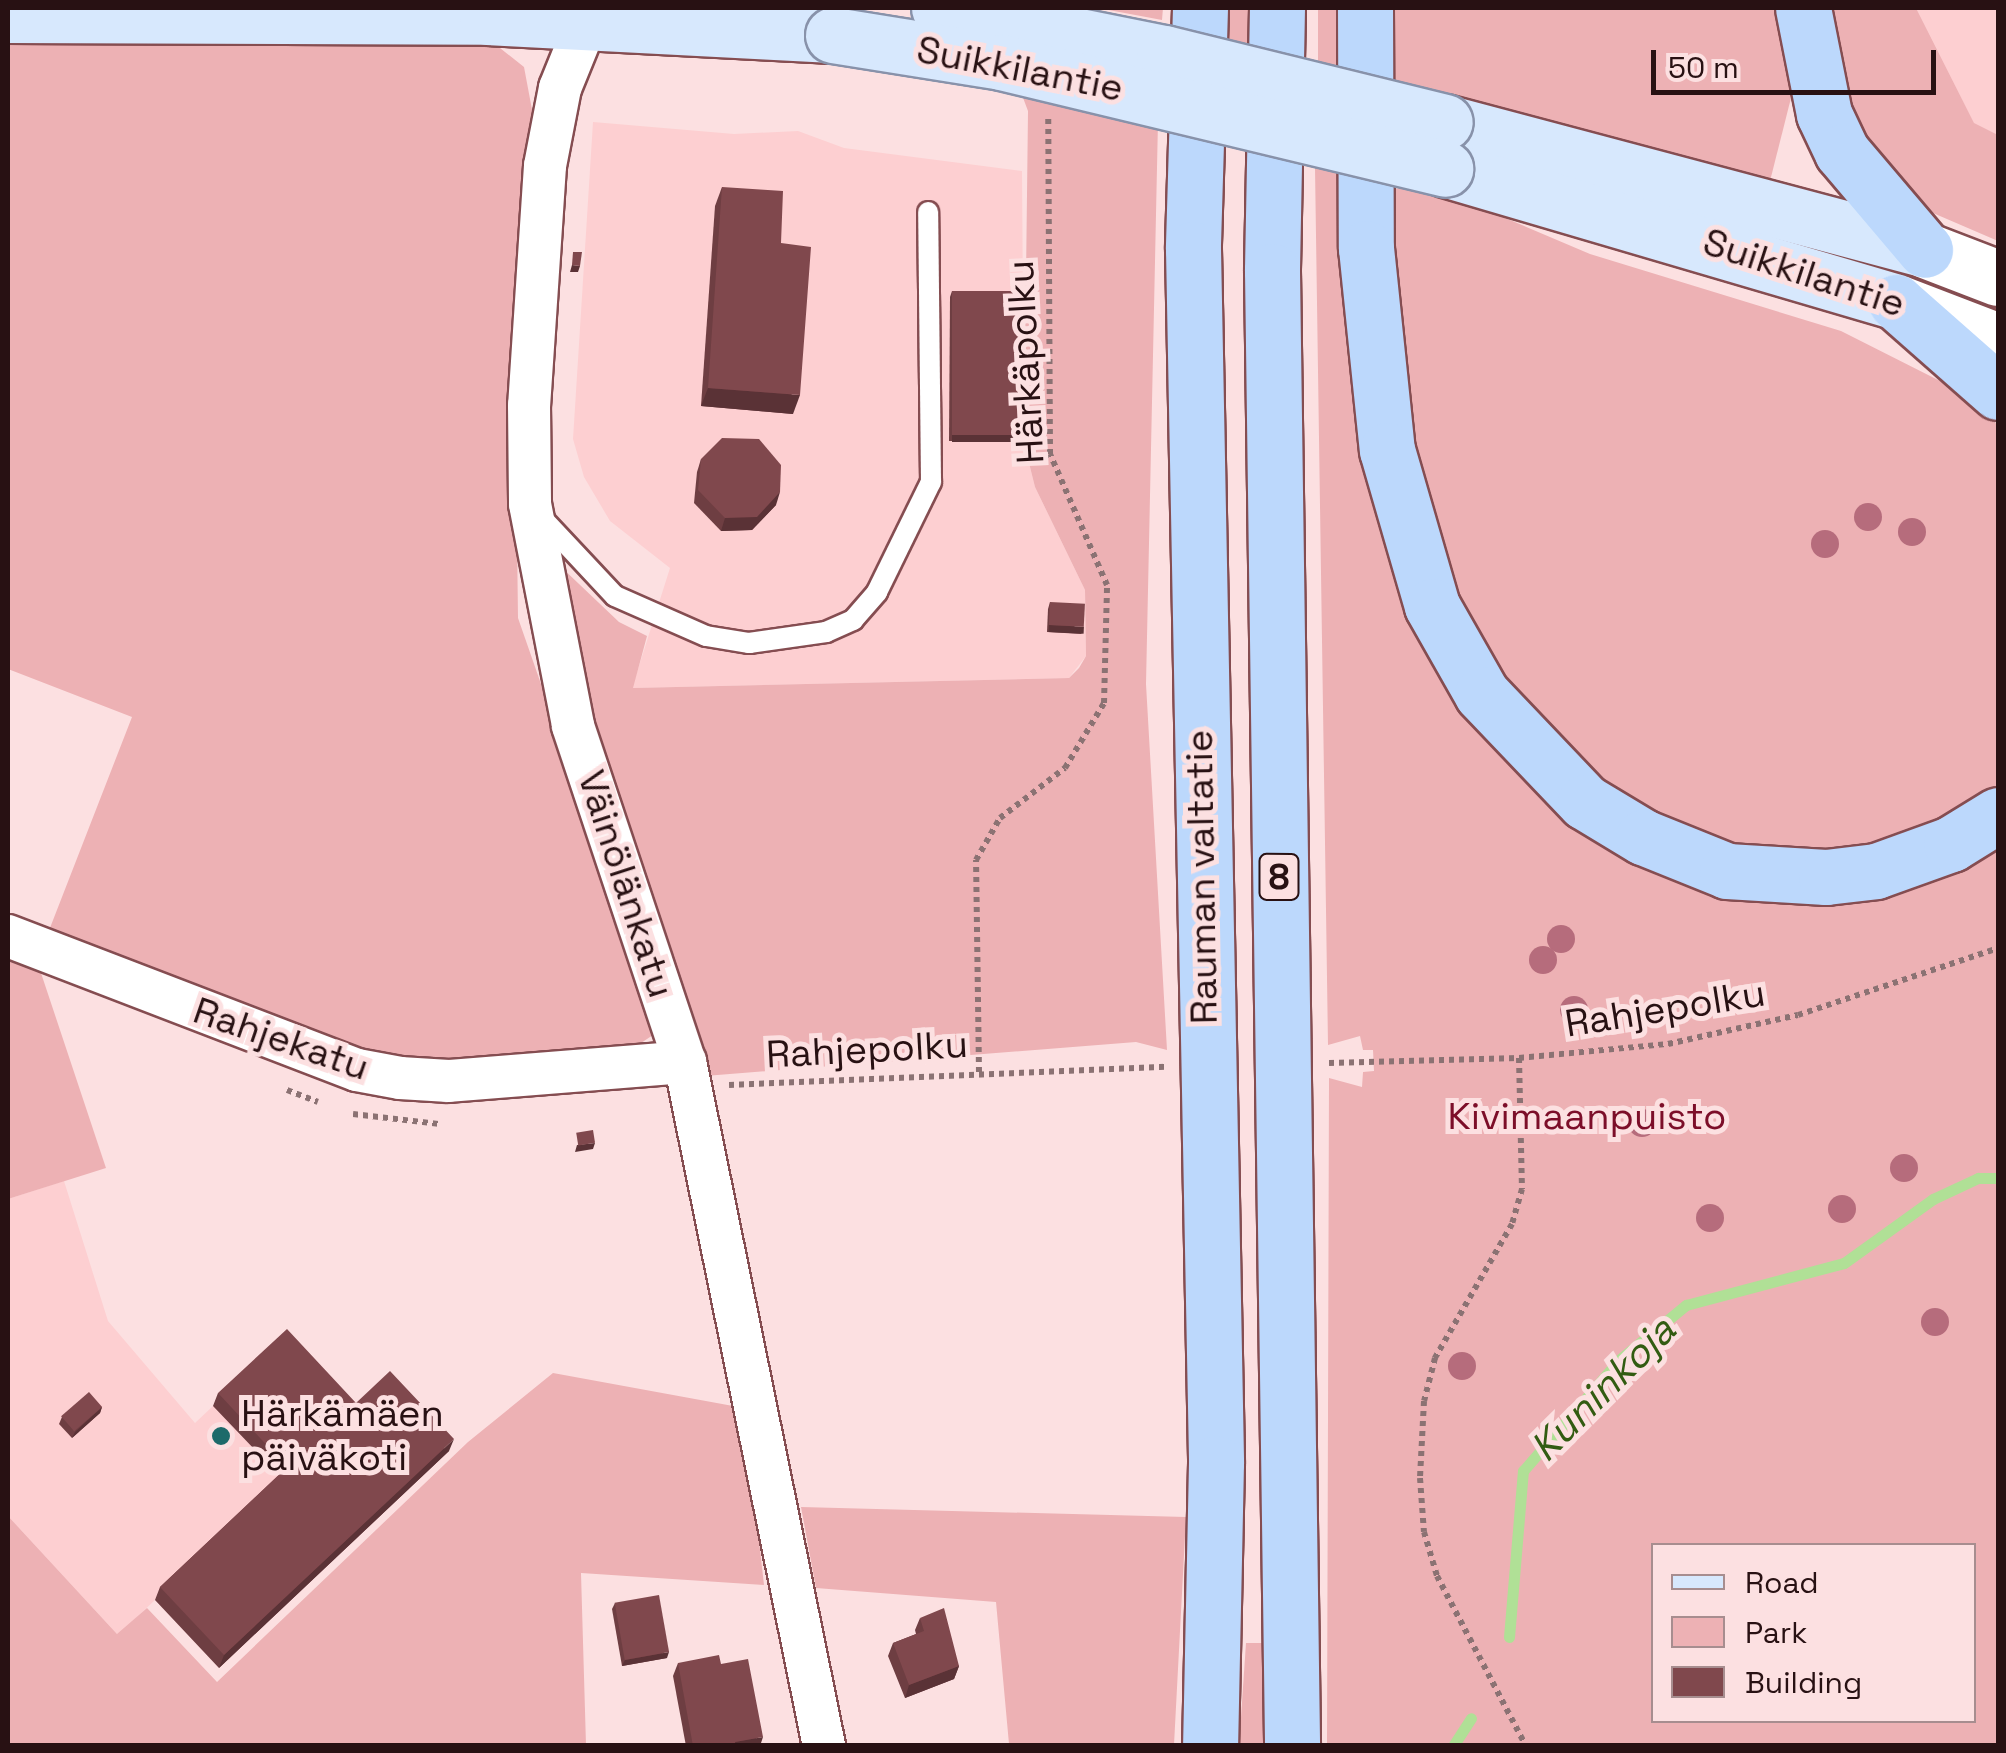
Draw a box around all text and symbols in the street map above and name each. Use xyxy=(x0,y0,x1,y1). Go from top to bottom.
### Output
street label: Suikkilantie xyxy=(913,27,1127,111)
scale bar xyxy=(1656,30,1941,92)
text: 50 m xyxy=(1668,48,1739,87)
street label: Suikkilantie xyxy=(1697,219,1911,327)
street label: Härkäpolku xyxy=(998,259,1054,465)
street label: Rauman valtatie xyxy=(1177,729,1227,1025)
street label: Väinölänkatu xyxy=(568,765,684,1003)
road number: 8 xyxy=(1256,847,1302,907)
street label: Rahjepolku xyxy=(1562,971,1768,1047)
street label: Rahjekatu xyxy=(187,988,375,1090)
street label: Rahjepolku xyxy=(765,1022,969,1078)
park label: Kivimaanpuisto xyxy=(1448,1094,1726,1140)
water label: Kuninkoja xyxy=(1520,1306,1686,1472)
place label: Härkämäen päiväkoti xyxy=(241,1391,444,1480)
marker: Härkämäen päiväkoti xyxy=(210,1425,232,1447)
legend xyxy=(1651,1543,1976,1723)
text: Road xyxy=(1745,1563,1819,1602)
text: Park xyxy=(1745,1613,1807,1652)
text: Building xyxy=(1745,1663,1862,1702)

